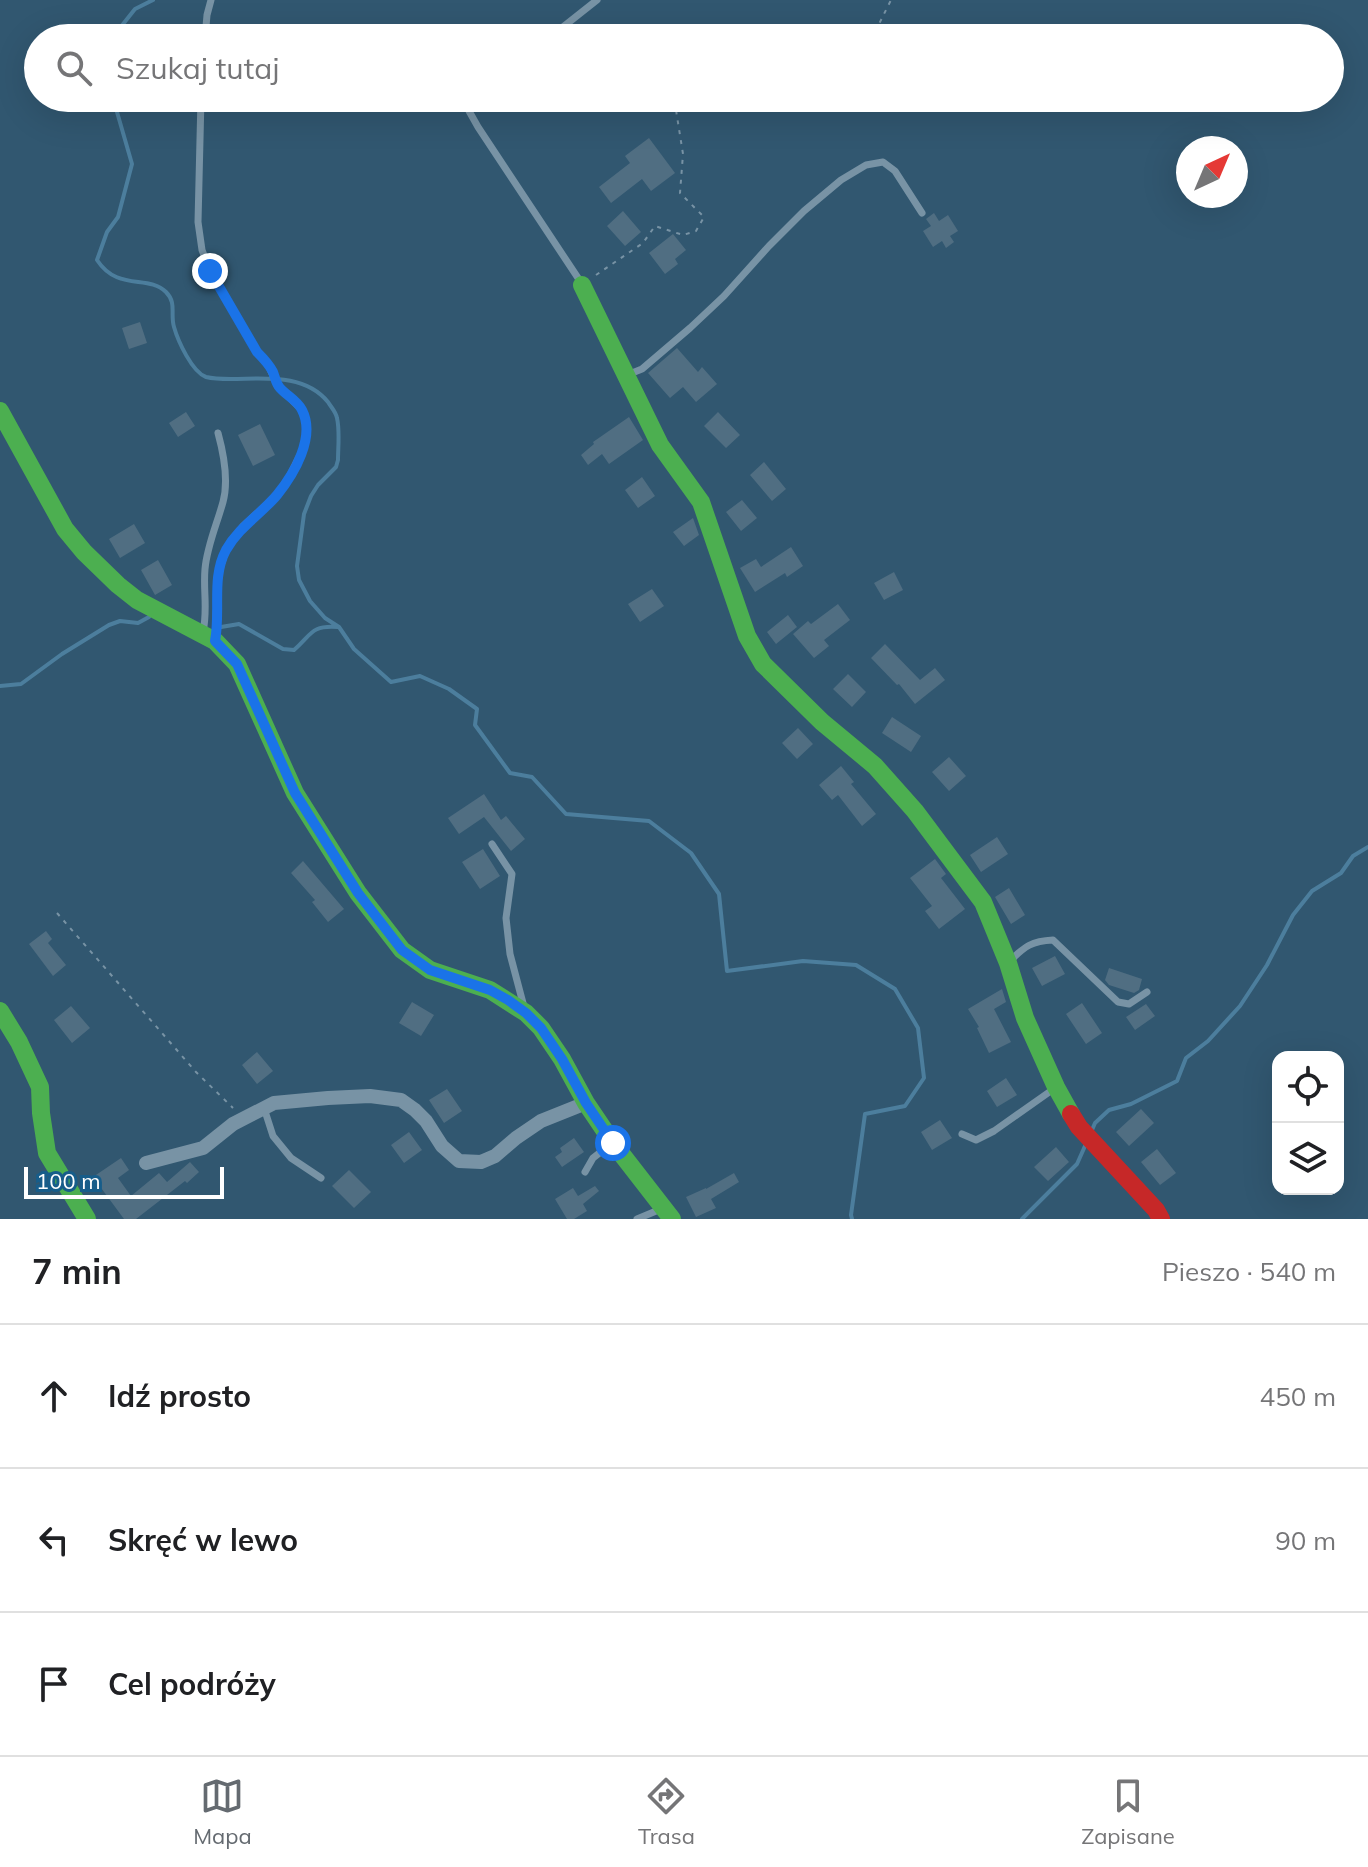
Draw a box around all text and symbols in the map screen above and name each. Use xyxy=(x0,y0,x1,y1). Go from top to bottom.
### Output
search box xyxy=(24,24,1344,112)
icon: search xyxy=(52,46,96,90)
text: Szukaj tutaj xyxy=(116,49,279,87)
north arrow xyxy=(1176,136,1248,208)
route end xyxy=(192,253,228,289)
map controls xyxy=(1272,1051,1344,1195)
button: locate xyxy=(1272,1051,1344,1123)
button: layers xyxy=(1272,1123,1344,1195)
route start xyxy=(595,1125,631,1161)
scale bar xyxy=(24,1163,224,1199)
text: 100 m xyxy=(36,1167,101,1195)
text: 7 min xyxy=(32,1250,122,1293)
text: Pieszo · 540 m xyxy=(1162,1255,1336,1288)
icon: ahead xyxy=(32,1374,76,1418)
text: Idź prosto xyxy=(108,1377,251,1415)
text: 450 m xyxy=(1260,1380,1336,1413)
icon: left xyxy=(32,1518,76,1562)
text: Skręć w lewo xyxy=(108,1521,298,1559)
text: 90 m xyxy=(1275,1524,1336,1557)
icon: arrive xyxy=(32,1662,76,1706)
text: Cel podróży xyxy=(108,1665,276,1703)
tab: Mapa xyxy=(193,1774,252,1850)
tab: Trasa xyxy=(638,1774,695,1850)
tab: Zapisane xyxy=(1081,1774,1175,1850)

